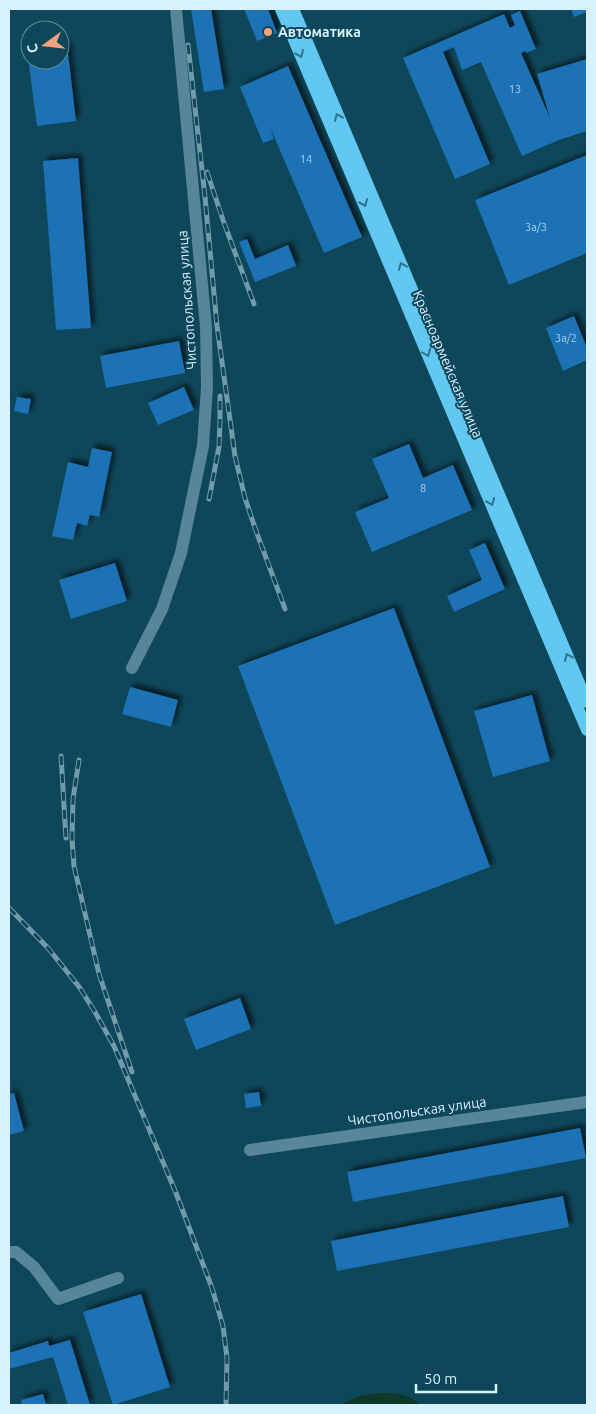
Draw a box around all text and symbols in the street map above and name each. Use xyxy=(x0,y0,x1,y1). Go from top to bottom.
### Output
north arrow xyxy=(20,20,70,70)
place label: Автоматика xyxy=(278,24,361,40)
marker: Автоматика xyxy=(262,26,274,38)
text: С xyxy=(24,42,41,55)
one-way arrow xyxy=(294,49,305,58)
house number: 13 xyxy=(509,83,521,95)
one-way arrow xyxy=(334,113,345,122)
house number: 14 xyxy=(300,153,312,165)
one-way arrow xyxy=(357,198,368,207)
house number: 3а/3 xyxy=(525,221,547,233)
street label: Чистопольская улица xyxy=(174,230,200,370)
one-way arrow xyxy=(397,262,408,271)
street label: Красноармейская улица xyxy=(410,288,486,440)
house number: 3а/2 xyxy=(555,332,577,344)
one-way arrow xyxy=(421,348,432,357)
house number: 8 xyxy=(420,482,426,494)
one-way arrow xyxy=(484,497,495,506)
one-way arrow xyxy=(564,653,575,662)
street label: Чистопольская улица xyxy=(347,1093,487,1129)
scale bar xyxy=(416,1362,496,1394)
text: 50 m xyxy=(424,1370,457,1387)

